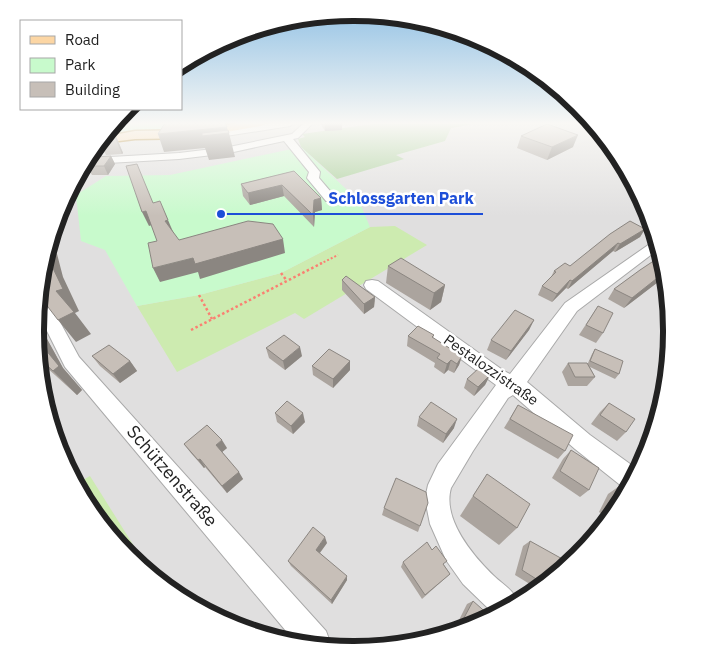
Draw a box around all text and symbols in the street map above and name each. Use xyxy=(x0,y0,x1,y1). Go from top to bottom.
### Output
legend xyxy=(20,20,182,110)
text: Road xyxy=(65,30,100,49)
text: Park xyxy=(65,55,95,74)
text: Building xyxy=(65,80,120,99)
callout: Schlossgarten Park xyxy=(318,183,483,214)
text: Schlossgarten Park xyxy=(328,188,475,208)
street label: Pestalozzistraße xyxy=(440,330,542,409)
street label: Schützenstraße xyxy=(122,420,223,531)

